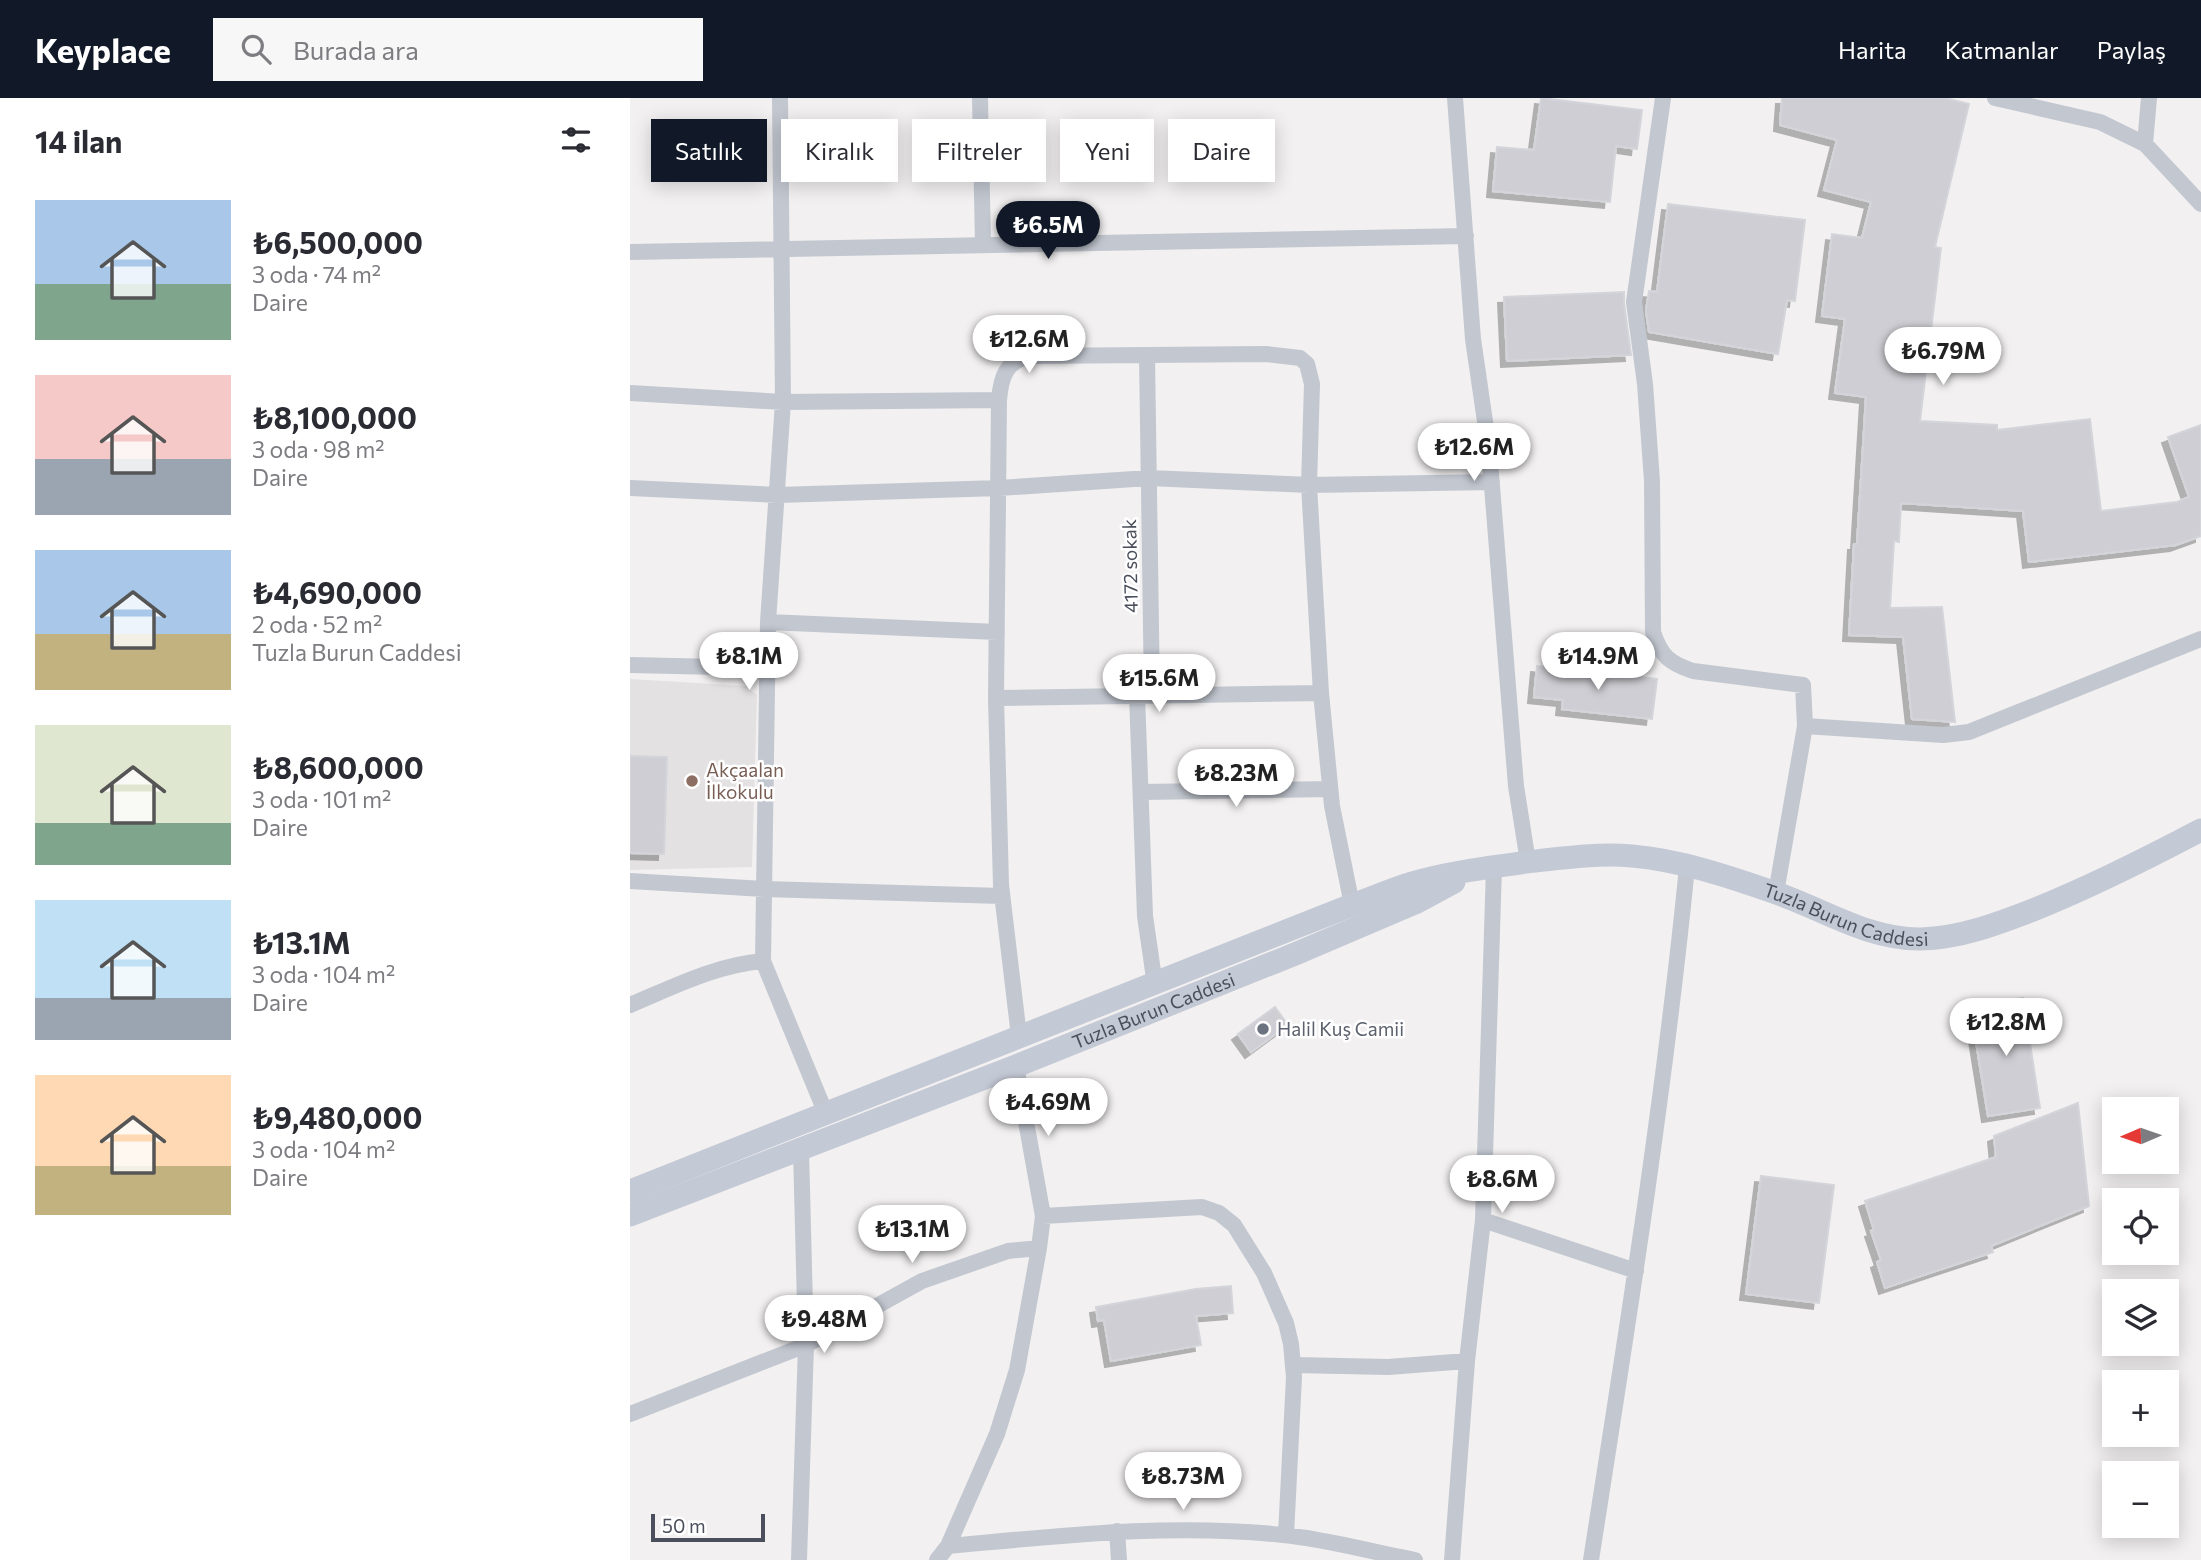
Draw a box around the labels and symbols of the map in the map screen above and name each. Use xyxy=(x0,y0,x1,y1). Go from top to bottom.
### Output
pin: ₺6.5M xyxy=(999,202,1097,261)
pin: ₺12.6M xyxy=(972,316,1086,375)
pin: ₺6.79M xyxy=(1886,328,2000,387)
pin: ₺12.6M xyxy=(1417,424,1531,483)
street label: 4172 sokak xyxy=(1117,519,1142,613)
pin: ₺8.1M xyxy=(700,632,798,692)
pin: ₺14.9M xyxy=(1541,632,1655,692)
pin: ₺15.6M xyxy=(1102,654,1216,714)
pin: ₺8.23M xyxy=(1179,750,1293,809)
place label: Akçaalan İlkokulu xyxy=(706,758,784,803)
marker: Akçaalan İlkokulu xyxy=(684,773,700,789)
street label: Tuzla Burun Caddesi xyxy=(1761,878,1929,950)
street label: Tuzla Burun Caddesi xyxy=(1069,967,1238,1053)
pin: ₺12.8M xyxy=(1949,998,2063,1058)
place label: Halil Kuş Camii xyxy=(1277,1017,1404,1040)
marker: Halil Kuş Camii xyxy=(1255,1021,1271,1037)
pin: ₺4.69M xyxy=(991,1079,1105,1138)
north arrow xyxy=(2102,1097,2179,1174)
pin: ₺8.6M xyxy=(1453,1156,1551,1215)
pin: ₺13.1M xyxy=(855,1206,969,1265)
pin: ₺9.48M xyxy=(767,1296,881,1355)
pin: ₺8.73M xyxy=(1126,1452,1240,1512)
scale bar xyxy=(651,1511,765,1543)

